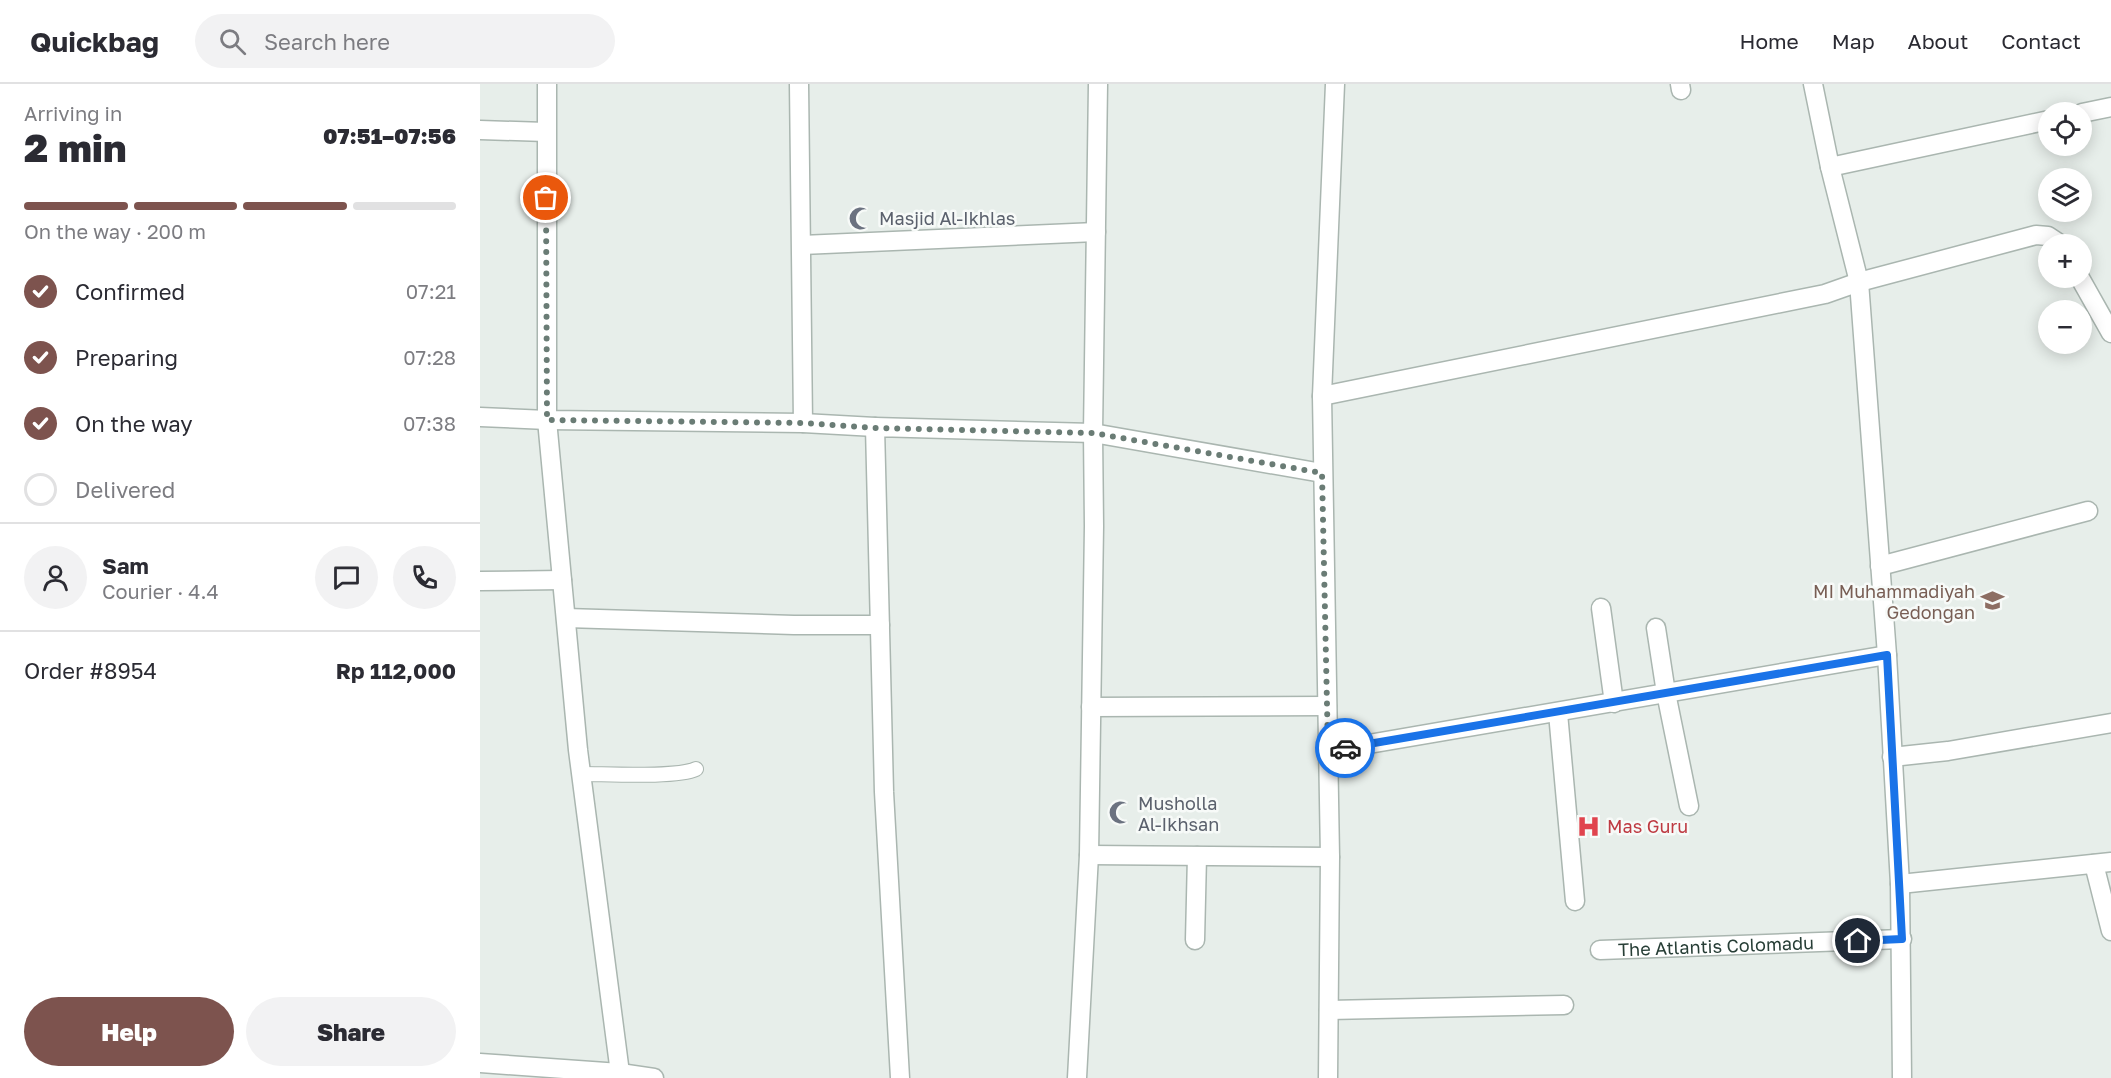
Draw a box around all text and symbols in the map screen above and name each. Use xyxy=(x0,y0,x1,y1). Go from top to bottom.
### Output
search box xyxy=(195,14,615,68)
text: Quickbag xyxy=(30,25,159,58)
icon: search xyxy=(216,25,249,58)
text: Search here xyxy=(264,28,390,55)
text: Home xyxy=(1739,28,1799,54)
text: Map xyxy=(1832,28,1875,54)
text: About xyxy=(1908,28,1968,54)
text: Contact xyxy=(2001,28,2081,54)
text: Arriving in xyxy=(24,101,122,125)
map controls xyxy=(2038,102,2092,354)
button: locate xyxy=(2038,102,2092,156)
text: 07:51–07:56 xyxy=(323,122,456,149)
text: 2 min xyxy=(24,124,127,171)
button: layers xyxy=(2038,168,2092,222)
pin xyxy=(520,172,571,223)
icon: bag xyxy=(529,181,562,214)
mosque icon: Masjid Al-Ikhlas xyxy=(848,205,874,231)
place label: Masjid Al-Ikhlas xyxy=(879,207,1015,229)
text: On the way · 200 m xyxy=(24,219,206,243)
button: + xyxy=(2038,234,2092,288)
icon: check xyxy=(24,275,57,308)
text: Confirmed xyxy=(75,278,185,305)
text: 07:21 xyxy=(406,279,456,303)
button: − xyxy=(2038,300,2092,354)
icon: check xyxy=(24,341,57,374)
text: Preparing xyxy=(75,344,178,371)
text: 07:28 xyxy=(403,345,456,369)
icon: check xyxy=(24,407,57,440)
text: On the way xyxy=(75,410,193,437)
text: 07:38 xyxy=(403,411,456,435)
text: Delivered xyxy=(75,476,175,503)
button: person xyxy=(24,546,87,609)
button: chat xyxy=(315,546,378,609)
button: phone xyxy=(393,546,456,609)
text: Sam xyxy=(102,552,149,579)
text: Courier · 4.4 xyxy=(102,579,219,603)
place label: MI Muhammadiyah Gedongan xyxy=(1813,580,1975,623)
school or university icon: MI Muhammadiyah Gedongan xyxy=(1980,588,2006,614)
text: Order #8954 xyxy=(24,657,157,684)
text: Rp 112,000 xyxy=(336,657,456,684)
courier xyxy=(1315,718,1375,778)
icon: car xyxy=(1329,732,1362,765)
place label: Musholla Al-Ikhsan xyxy=(1138,792,1219,835)
mosque icon: Musholla Al-Ikhsan xyxy=(1107,800,1133,826)
hospital icon: Mas Guru xyxy=(1576,813,1602,839)
place label: Mas Guru xyxy=(1607,815,1688,837)
pin xyxy=(1832,915,1883,966)
icon: home xyxy=(1841,924,1874,957)
street label: The Atlantis Colomadu xyxy=(1617,931,1814,960)
button: Help xyxy=(24,997,234,1066)
button: Share xyxy=(246,997,456,1066)

